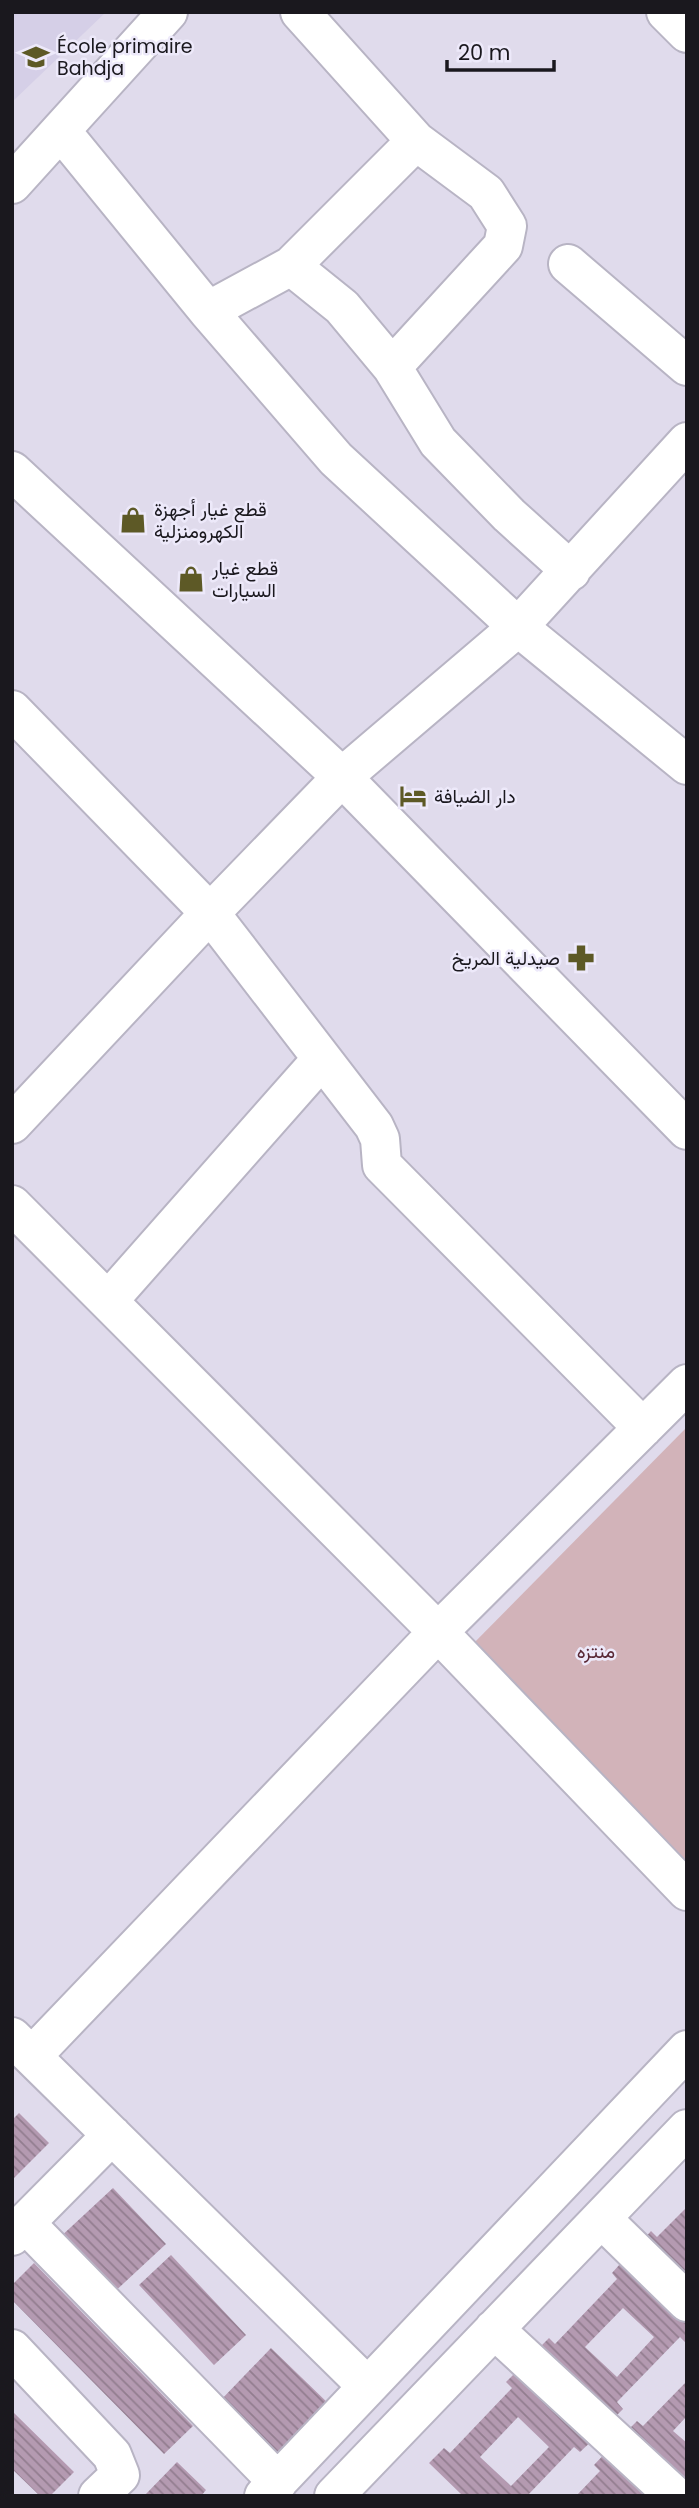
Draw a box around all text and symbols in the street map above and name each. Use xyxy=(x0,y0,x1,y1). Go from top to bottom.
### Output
scale bar xyxy=(447,28,554,72)
place label: École primaire Bahdja xyxy=(57,33,193,82)
text: 20 m xyxy=(458,38,511,67)
school or university icon: École primaire Bahdja xyxy=(21,42,51,72)
place label: قطع غيار أجهزة الكهرومنزلية xyxy=(154,496,267,545)
shop icon: قطع غيار أجهزة الكهرومنزلية xyxy=(118,505,148,535)
place label: قطع غيار السيارات xyxy=(211,555,278,604)
shop icon: قطع غيار السيارات xyxy=(176,564,206,594)
hotel icon: دار الضيافة xyxy=(398,781,428,811)
place label: دار الضيافة xyxy=(434,783,516,810)
pharmacy icon: صيدلية المريخ xyxy=(566,943,596,973)
place label: صيدلية المريخ xyxy=(452,945,560,972)
park label: منتزه xyxy=(577,1638,615,1665)

